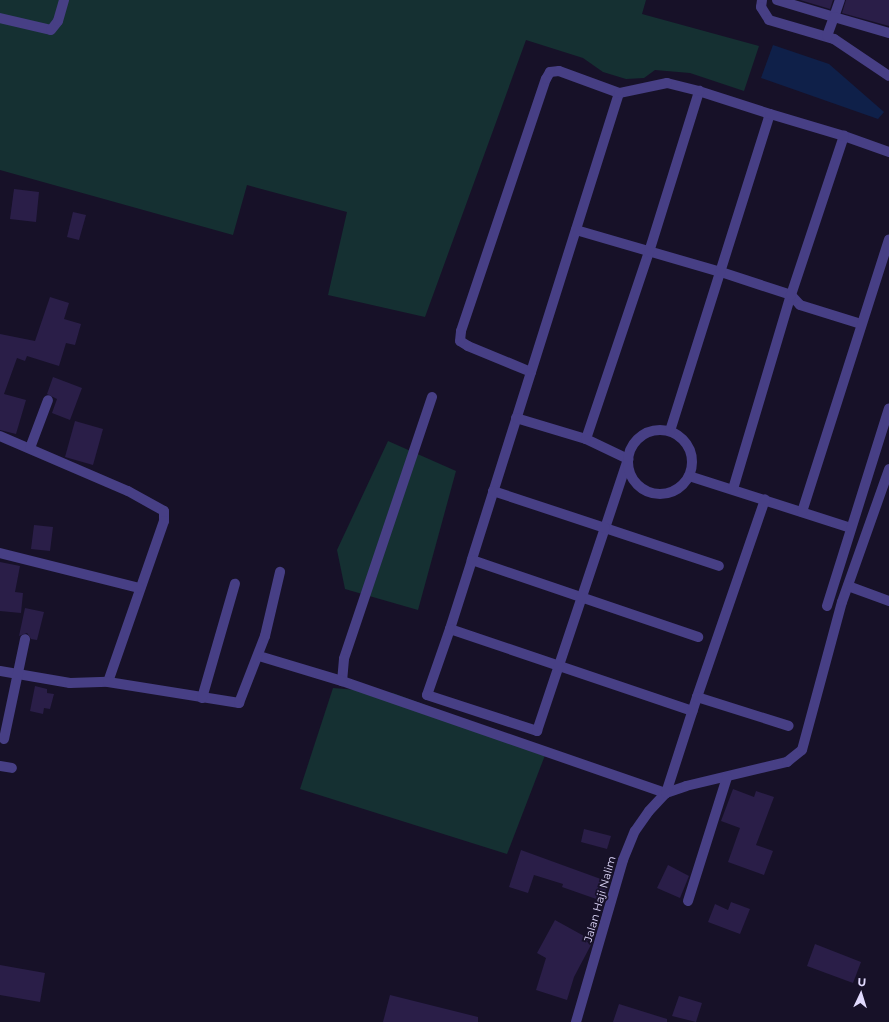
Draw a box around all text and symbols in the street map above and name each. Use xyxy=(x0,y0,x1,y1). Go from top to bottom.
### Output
street label: Jalan Haji Nalim xyxy=(581,854,619,944)
north arrow xyxy=(841,974,881,1014)
text: U xyxy=(857,975,867,989)

